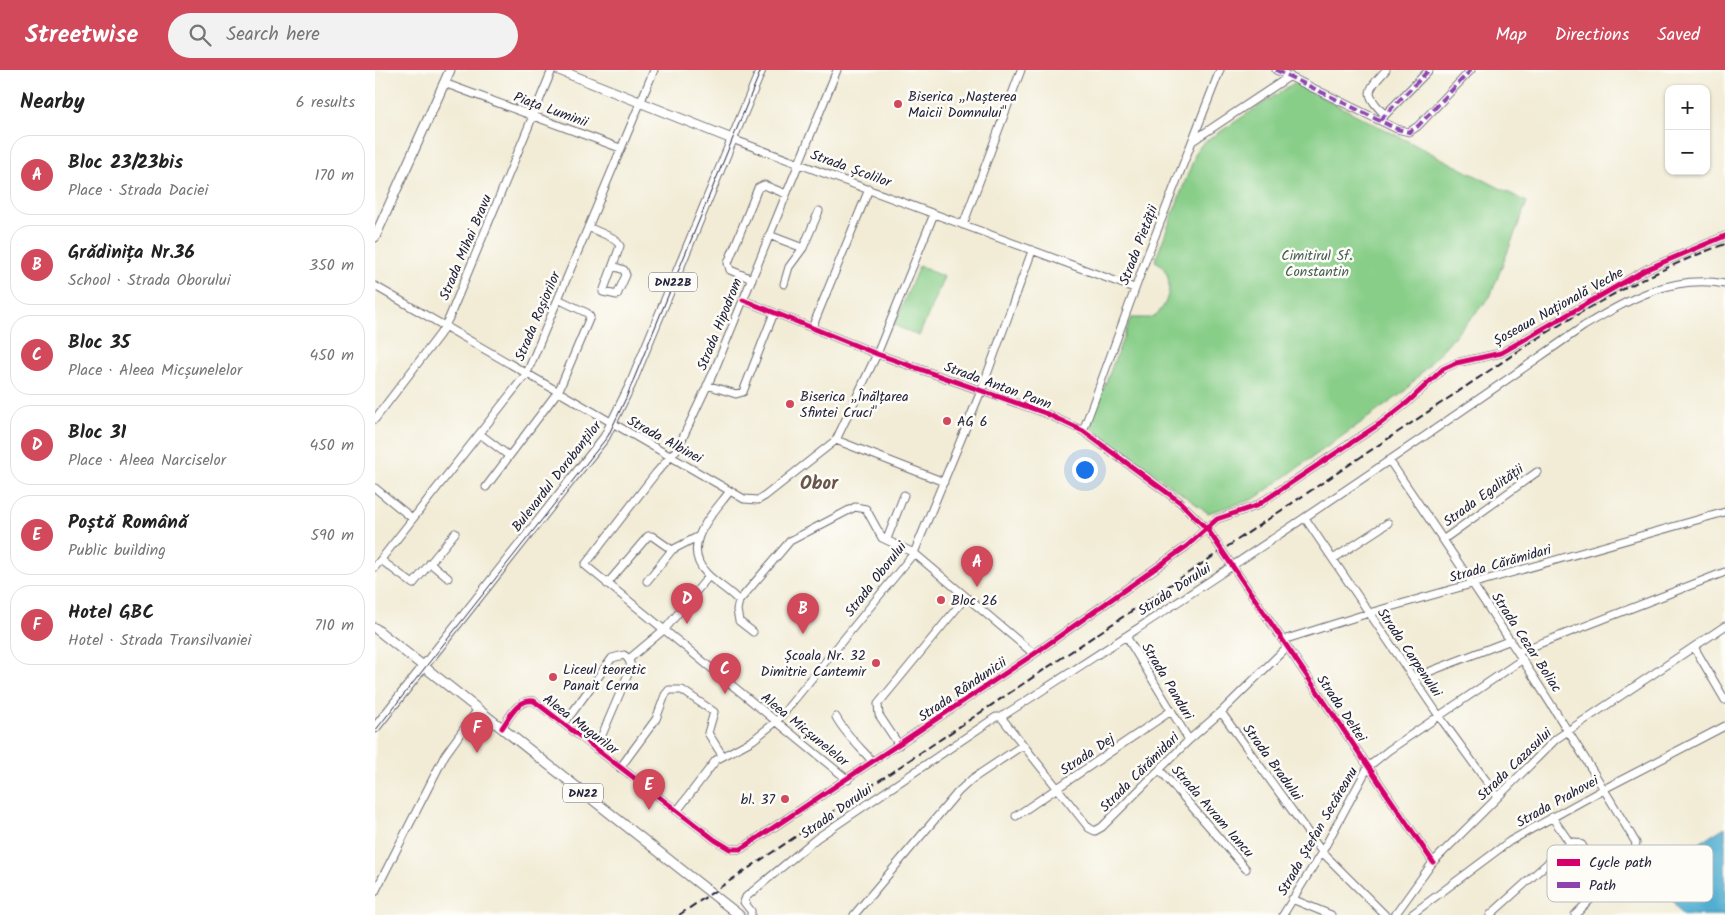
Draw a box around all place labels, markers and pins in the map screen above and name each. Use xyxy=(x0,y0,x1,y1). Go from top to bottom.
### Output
place label: Biserica „Nașterea Maicii Domnului" xyxy=(908,86,1017,124)
marker: Biserica „Nașterea Maicii Domnului" xyxy=(892,98,904,110)
place label: Biserica „Înălțarea Sfintei Cruci" xyxy=(800,386,909,424)
marker: Biserica „Înălțarea Sfintei Cruci" xyxy=(784,398,796,410)
place label: AG 6 xyxy=(957,411,987,433)
marker: AG 6 xyxy=(941,415,953,427)
pin: A xyxy=(961,546,993,587)
pin: D xyxy=(671,583,703,624)
place label: Bloc 26 xyxy=(951,590,997,612)
pin: B xyxy=(787,593,819,634)
marker: Bloc 26 xyxy=(935,594,947,606)
place label: Școala Nr. 32 Dimitrie Cantemir xyxy=(761,645,867,683)
pin: C xyxy=(709,653,741,694)
marker: Școala Nr. 32 Dimitrie Cantemir xyxy=(870,657,882,669)
place label: Liceul teoretic Panait Cerna xyxy=(563,659,646,697)
marker: Liceul teoretic Panait Cerna xyxy=(547,671,559,683)
pin: F xyxy=(461,712,493,753)
pin: E xyxy=(633,769,665,810)
place label: bl. 37 xyxy=(741,789,776,811)
marker: bl. 37 xyxy=(779,793,791,805)

